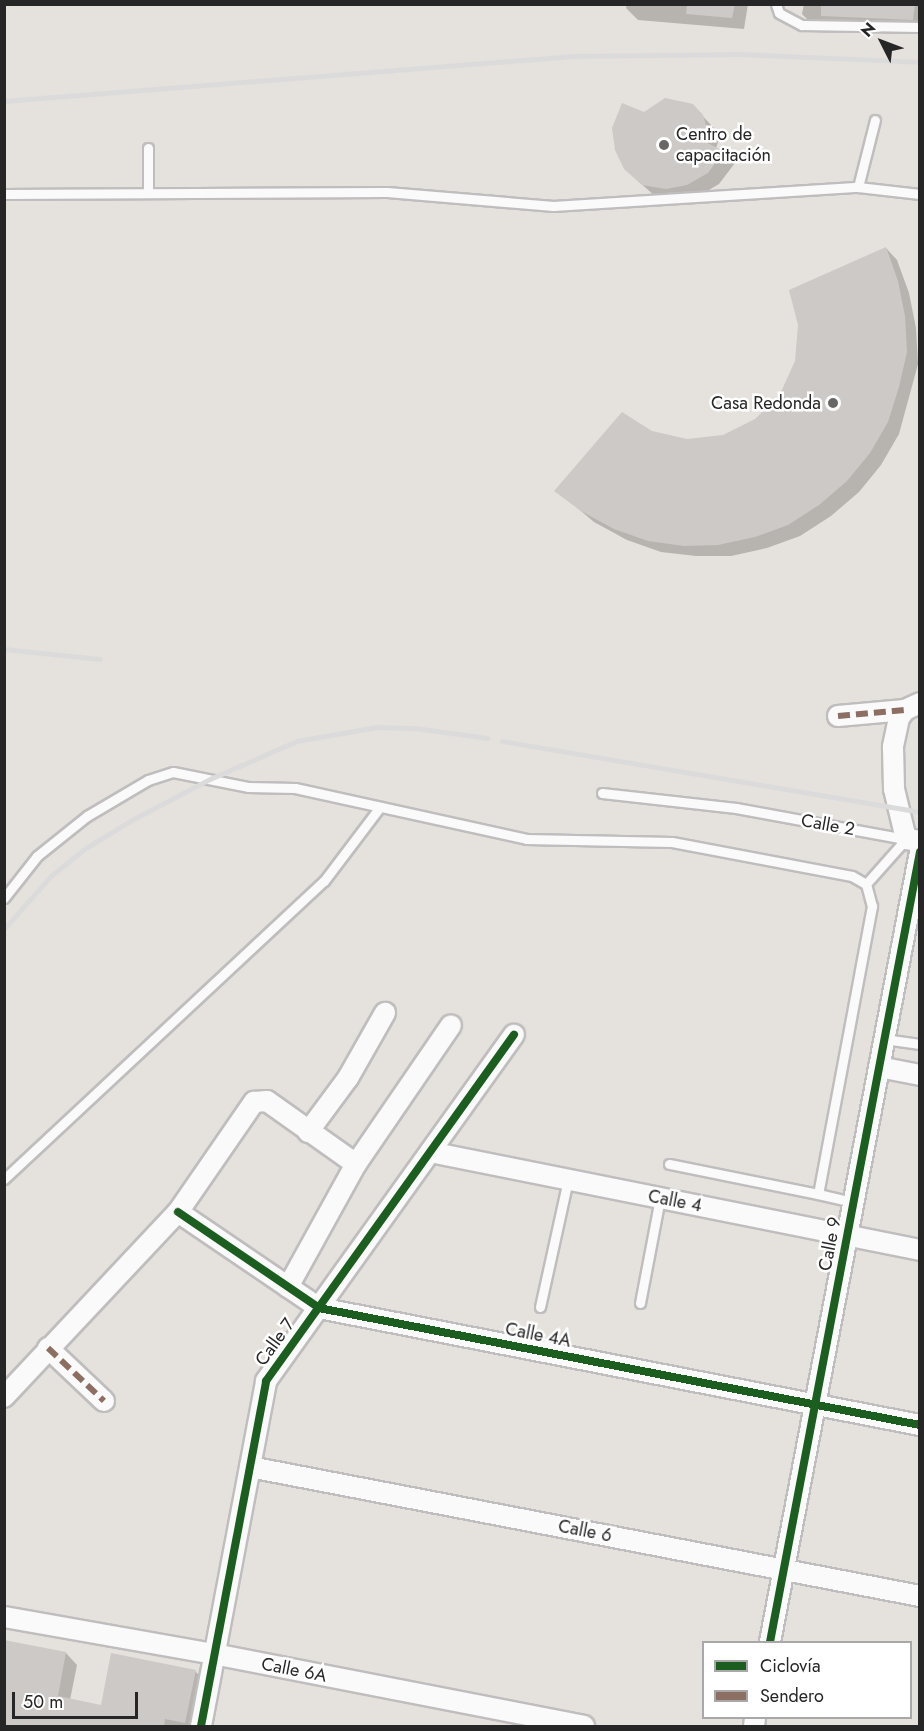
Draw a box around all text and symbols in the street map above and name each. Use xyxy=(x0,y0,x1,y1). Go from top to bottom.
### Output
north arrow xyxy=(852,12,912,72)
text: N xyxy=(855,17,881,42)
place label: Centro de capacitación xyxy=(676,124,771,166)
marker: Centro de capacitación xyxy=(657,138,671,152)
place label: Casa Redonda xyxy=(711,392,821,414)
marker: Casa Redonda xyxy=(826,396,840,410)
street label: Calle 2 xyxy=(799,810,857,840)
street label: Calle 4 xyxy=(646,1185,704,1217)
street label: Calle 9 xyxy=(814,1215,846,1273)
street label: Calle 7 xyxy=(251,1314,299,1370)
street label: Calle 4A xyxy=(503,1318,573,1352)
street label: Calle 6 xyxy=(556,1515,614,1547)
legend xyxy=(702,1641,912,1719)
street label: Calle 6A xyxy=(259,1653,329,1687)
text: Ciclovía xyxy=(760,1653,821,1679)
scale bar xyxy=(15,1680,141,1718)
text: Sendero xyxy=(760,1683,824,1709)
text: 50 m xyxy=(23,1689,63,1715)

